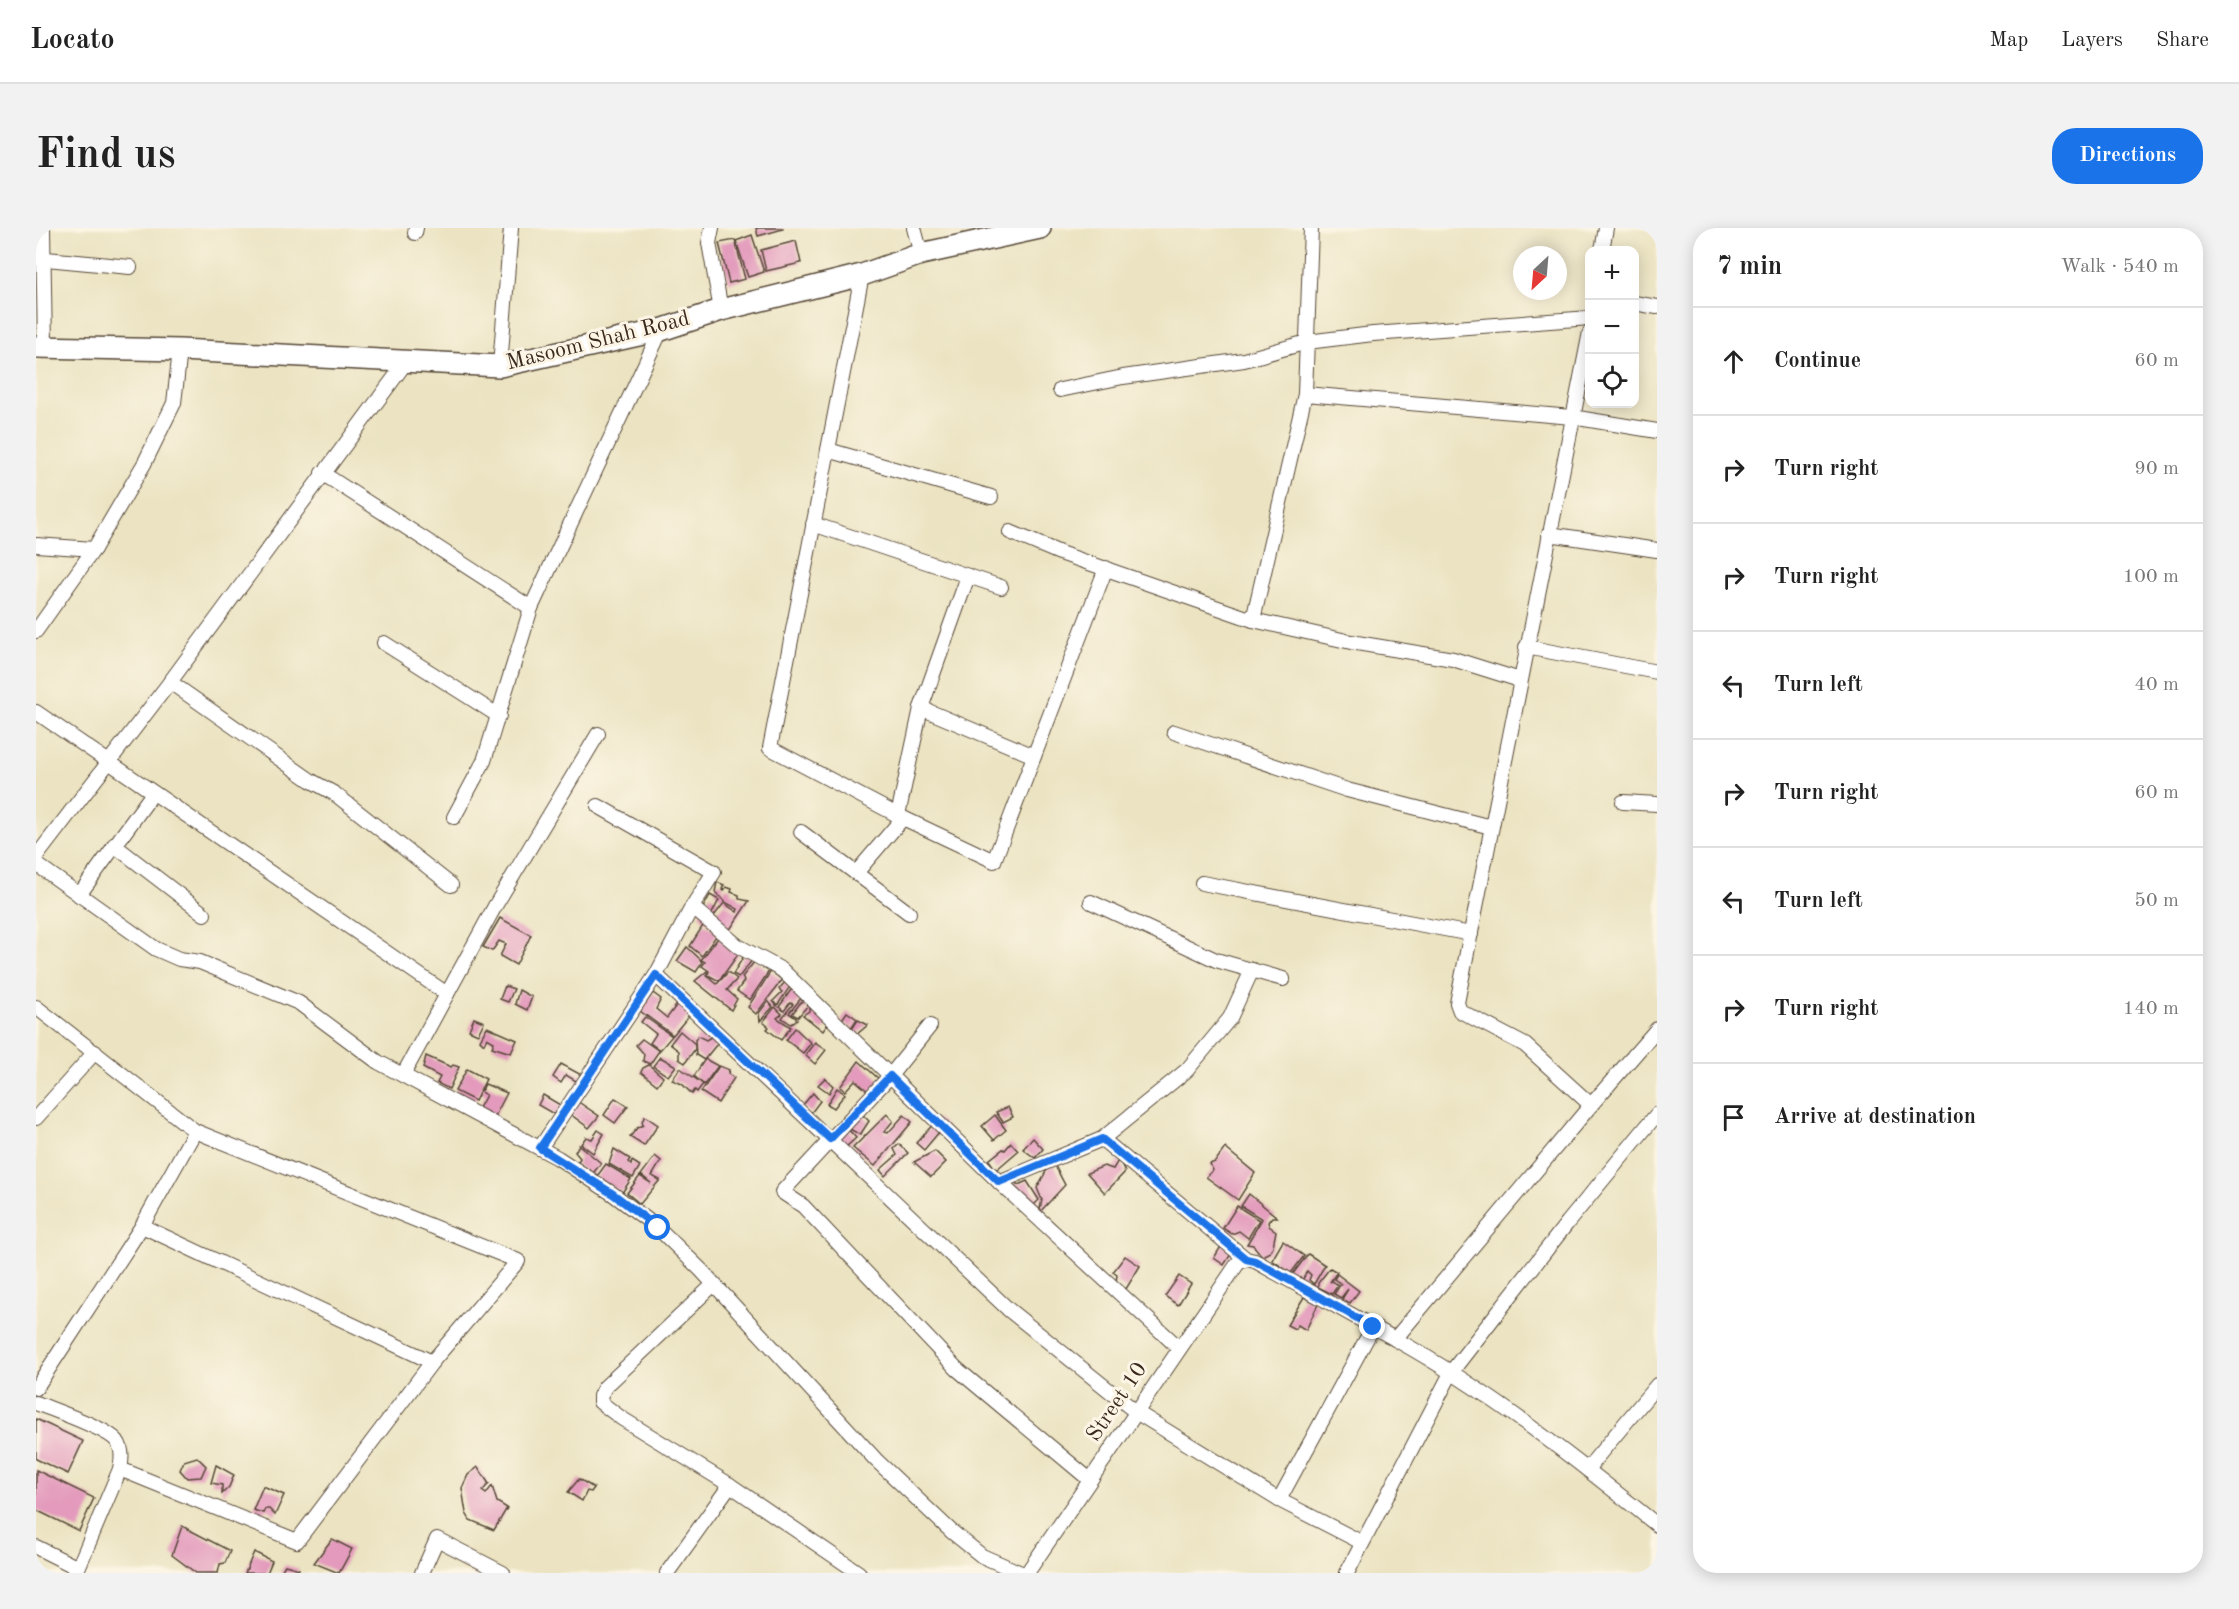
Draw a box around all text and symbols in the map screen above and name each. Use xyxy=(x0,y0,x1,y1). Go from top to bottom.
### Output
text: Locato xyxy=(30,27,115,55)
text: Map xyxy=(1989,30,2028,51)
text: Layers xyxy=(2061,30,2123,51)
text: Share xyxy=(2156,30,2209,51)
button: Directions xyxy=(2052,128,2203,184)
text: Find us xyxy=(36,135,175,177)
north arrow xyxy=(1513,246,1567,300)
map controls xyxy=(1585,246,1639,408)
button: + xyxy=(1585,246,1639,300)
text: 7 min xyxy=(1717,254,1782,280)
text: Walk · 540 m xyxy=(2060,257,2179,277)
button: − xyxy=(1585,300,1639,354)
street label: Masoom Shah Road xyxy=(504,308,692,374)
icon: ahead xyxy=(1717,345,1750,378)
text: Continue xyxy=(1774,350,1861,372)
text: 60 m xyxy=(2134,351,2179,371)
button: locate xyxy=(1585,354,1639,408)
icon: right xyxy=(1717,453,1750,486)
text: Turn right xyxy=(1774,458,1878,480)
text: 90 m xyxy=(2134,459,2179,479)
icon: right xyxy=(1717,561,1750,594)
text: Turn right xyxy=(1774,566,1878,588)
text: 100 m xyxy=(2123,567,2179,587)
icon: left xyxy=(1717,669,1750,702)
text: Turn left xyxy=(1774,674,1863,696)
text: 40 m xyxy=(2134,675,2179,695)
icon: right xyxy=(1717,777,1750,810)
text: Turn right xyxy=(1774,782,1878,804)
text: 60 m xyxy=(2134,783,2179,803)
icon: left xyxy=(1717,885,1750,918)
text: Turn left xyxy=(1774,890,1863,912)
text: 50 m xyxy=(2134,891,2179,911)
icon: right xyxy=(1717,993,1750,1026)
text: Turn right xyxy=(1774,998,1878,1020)
text: 140 m xyxy=(2123,999,2179,1019)
icon: arrive xyxy=(1717,1101,1750,1134)
text: Arrive at destination xyxy=(1774,1106,1976,1128)
route start xyxy=(644,1214,670,1240)
route end xyxy=(1359,1313,1385,1339)
street label: Street 10 xyxy=(1083,1359,1151,1445)

